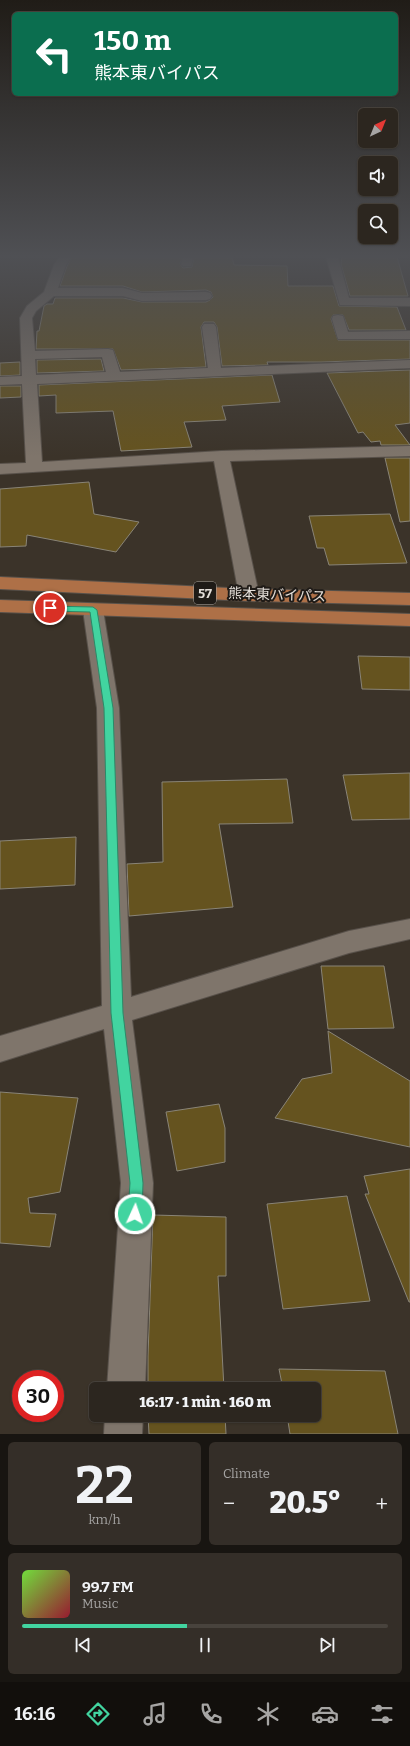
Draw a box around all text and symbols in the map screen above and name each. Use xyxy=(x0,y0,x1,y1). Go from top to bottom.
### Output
text: 150 m xyxy=(94,24,171,57)
icon: left xyxy=(28,28,80,80)
text: 熊本東バイパス xyxy=(94,62,220,84)
north arrow xyxy=(358,108,398,148)
map controls xyxy=(358,108,398,244)
button: sound xyxy=(358,156,398,196)
button: search xyxy=(358,204,398,244)
road number: 57 xyxy=(194,582,216,604)
street label: 熊本東バイパス xyxy=(228,585,326,605)
pin xyxy=(33,591,67,625)
icon: arrive xyxy=(39,597,61,619)
position arrow xyxy=(114,1193,156,1235)
speed limit sign: 30 xyxy=(12,1370,64,1422)
text: 16:17 · 1 min · 160 m xyxy=(139,1393,271,1411)
text: 22 xyxy=(75,1454,134,1517)
text: Climate xyxy=(223,1466,270,1481)
text: 20.5° xyxy=(269,1485,341,1521)
text: − xyxy=(223,1490,235,1517)
text: + xyxy=(375,1490,388,1517)
text: km/h xyxy=(88,1512,121,1527)
text: 99.7 FM xyxy=(82,1578,134,1596)
text: Music xyxy=(82,1596,118,1611)
icon: previous xyxy=(72,1634,94,1656)
icon: pause xyxy=(194,1634,216,1656)
icon: next xyxy=(316,1634,338,1656)
icon: directions xyxy=(84,1700,112,1728)
icon: music xyxy=(141,1700,169,1728)
icon: phone xyxy=(197,1700,225,1728)
icon: climate xyxy=(254,1700,282,1728)
icon: car xyxy=(311,1700,339,1728)
icon: filters xyxy=(368,1700,396,1728)
text: 16:16 xyxy=(14,1703,55,1725)

